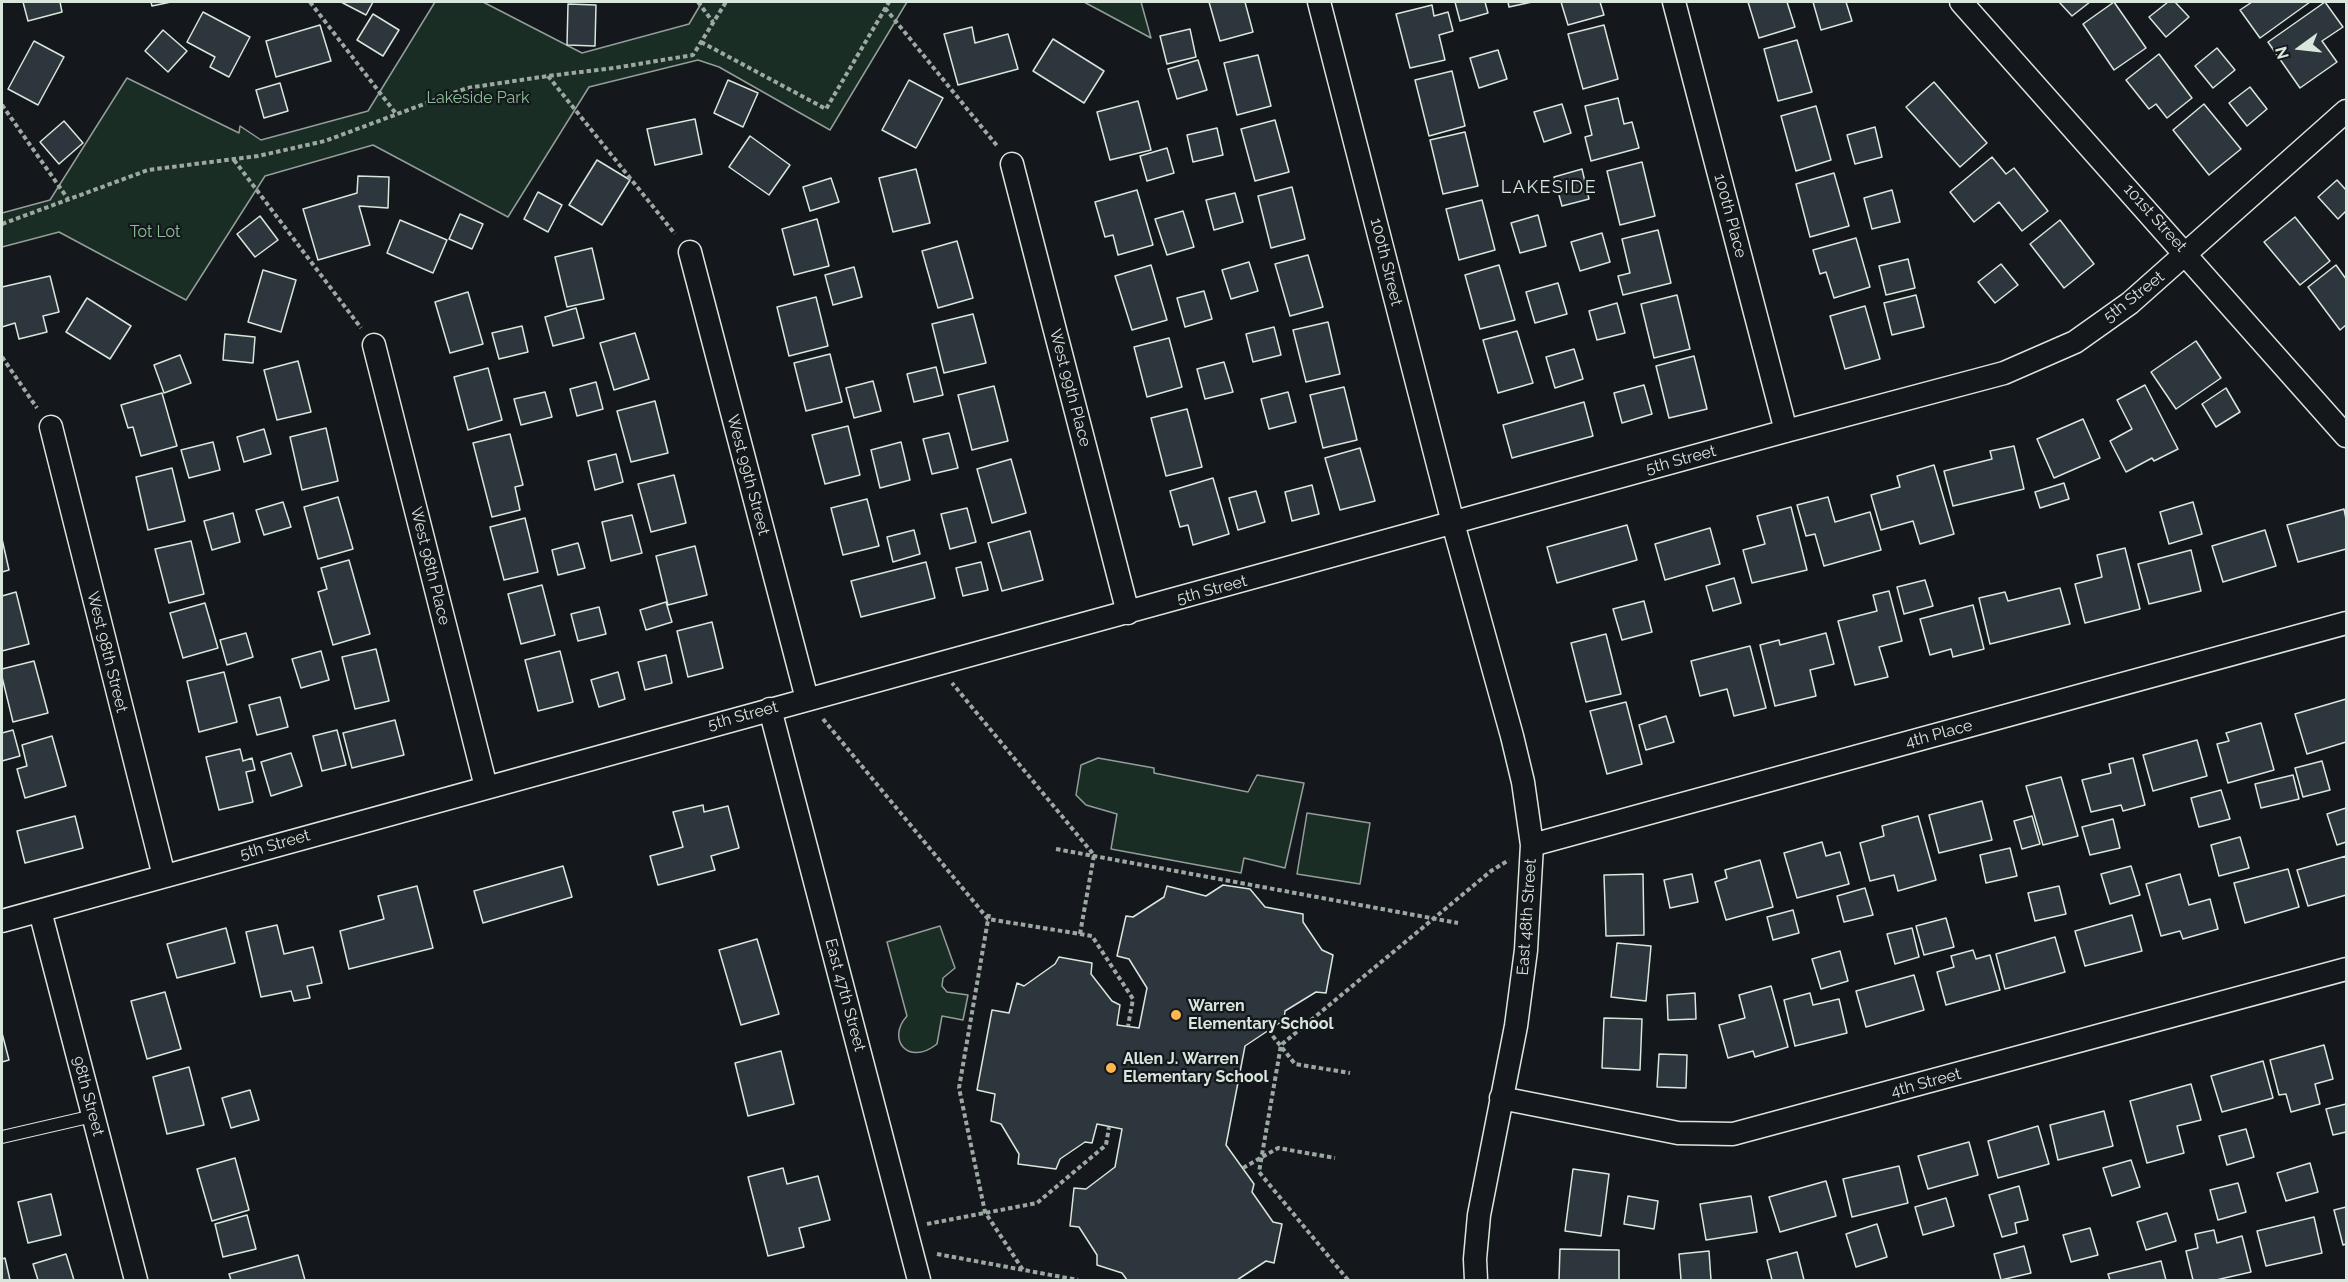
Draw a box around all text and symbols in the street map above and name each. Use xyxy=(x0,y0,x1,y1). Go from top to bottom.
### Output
north arrow xyxy=(2270,18,2330,78)
text: N xyxy=(2271,44,2293,61)
park label: Lakeside Park xyxy=(427,88,529,108)
street label: 100th Place xyxy=(1710,172,1750,260)
district label: LAKESIDE xyxy=(1501,177,1597,199)
street label: 101st Street xyxy=(2119,180,2191,256)
street label: 100th Street xyxy=(1366,216,1406,308)
park label: Tot Lot xyxy=(130,222,180,242)
street label: 5th Street xyxy=(2100,267,2168,327)
street label: West 99th Place xyxy=(1045,327,1095,449)
street label: West 99th Street xyxy=(723,413,773,537)
street label: 5th Street xyxy=(1644,441,1718,479)
street label: West 98th Place xyxy=(406,505,454,627)
street label: 5th Street xyxy=(1175,571,1249,609)
street label: West 98th Street xyxy=(83,589,131,715)
street label: 5th Street xyxy=(706,697,780,735)
street label: 4th Place xyxy=(1903,716,1975,752)
street label: 5th Street xyxy=(238,826,312,864)
street label: East 48th Street xyxy=(1513,858,1541,976)
street label: East 47th Street xyxy=(821,937,869,1053)
place label: Warren Elementary School xyxy=(1188,996,1333,1034)
marker: Warren Elementary School xyxy=(1169,1008,1183,1022)
place label: Allen J. Warren Elementary School xyxy=(1123,1049,1268,1087)
street label: 98th Street xyxy=(68,1054,108,1138)
marker: Allen J. Warren Elementary School xyxy=(1104,1061,1118,1075)
street label: 4th Street xyxy=(1889,1064,1963,1102)

